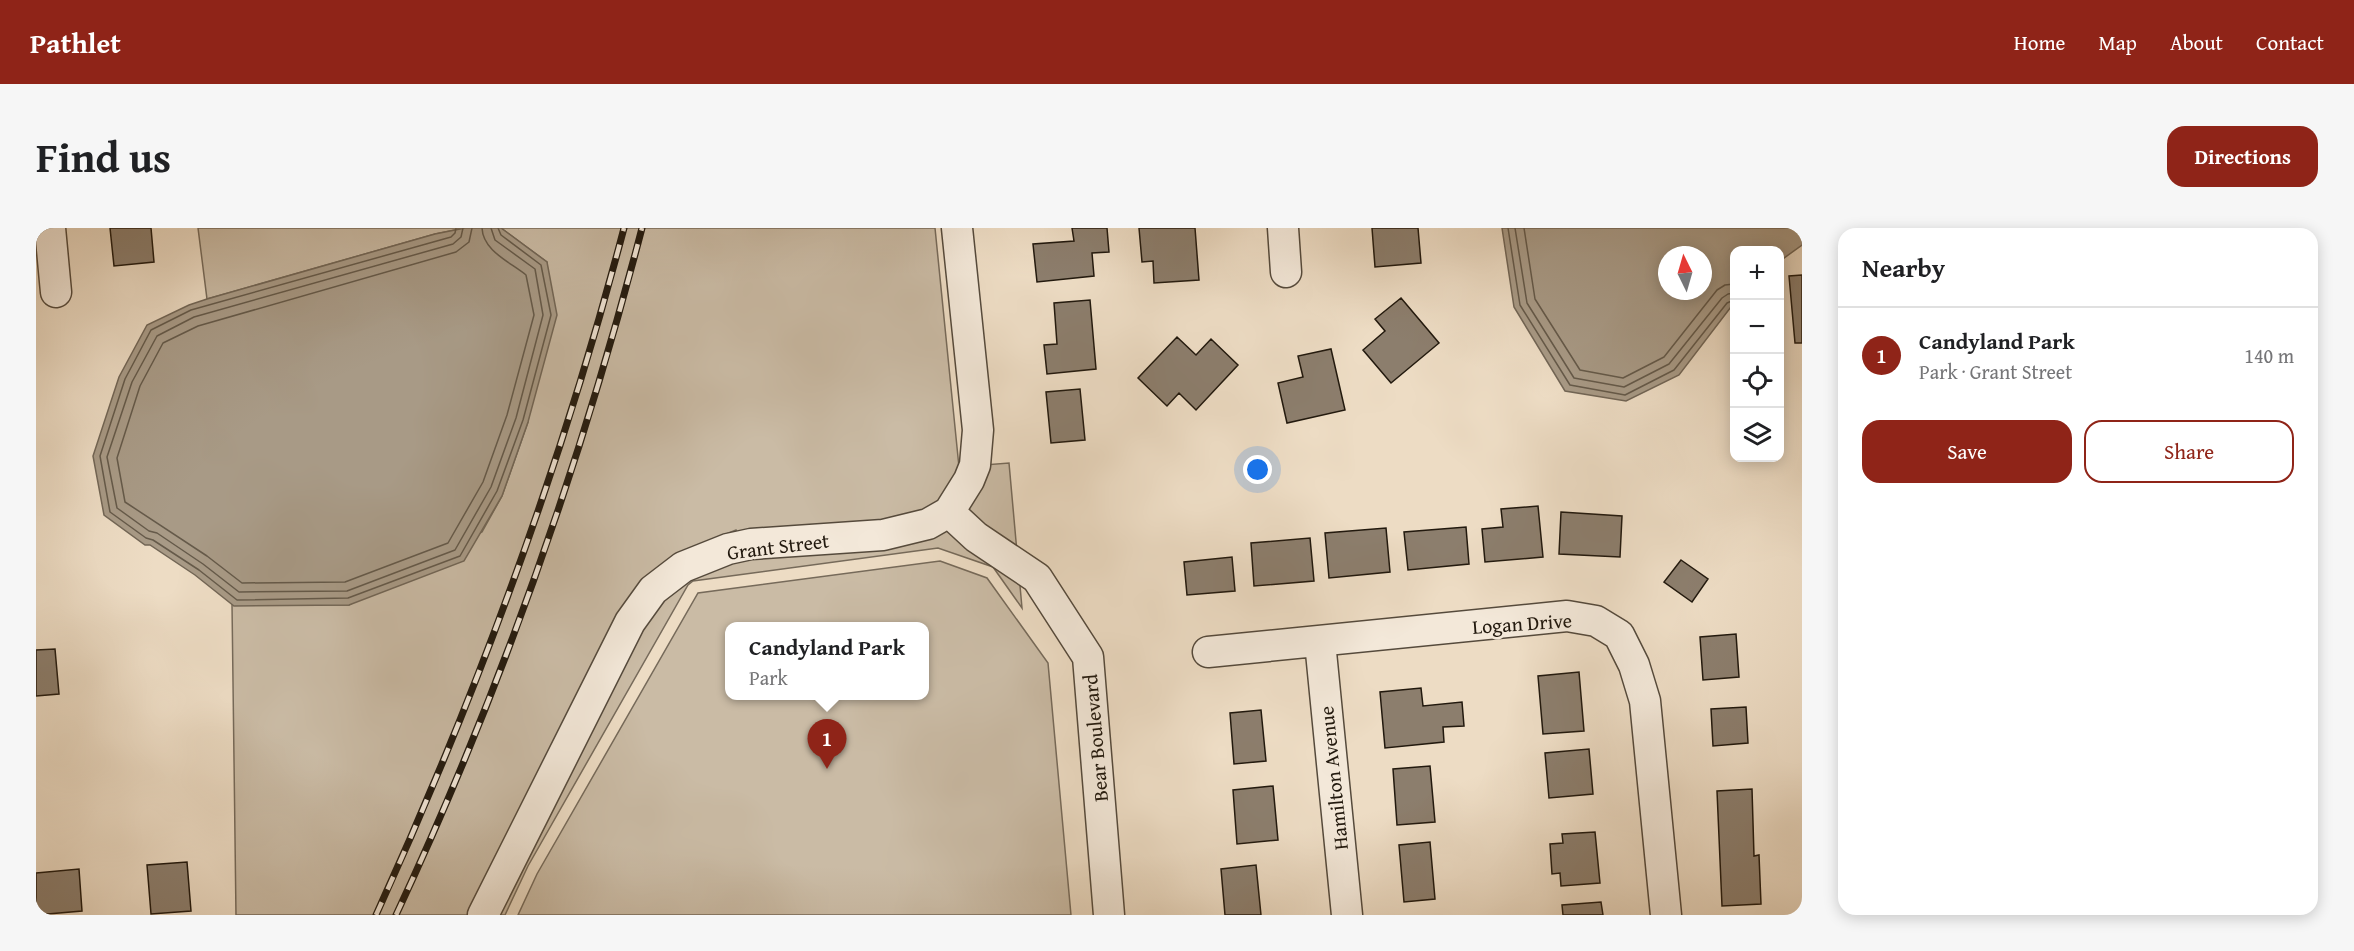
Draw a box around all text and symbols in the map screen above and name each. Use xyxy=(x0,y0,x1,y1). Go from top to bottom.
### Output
text: Pathlet xyxy=(30,22,121,63)
text: Home xyxy=(2014,27,2065,58)
text: Map xyxy=(2098,27,2137,58)
text: About xyxy=(2170,27,2223,58)
text: Contact xyxy=(2256,27,2324,58)
text: Find us xyxy=(36,126,171,187)
button: Directions xyxy=(2167,126,2318,187)
north arrow xyxy=(1658,246,1712,300)
map controls xyxy=(1730,246,1784,462)
button: + xyxy=(1730,246,1784,300)
text: Nearby xyxy=(1862,248,1945,287)
button: − xyxy=(1730,300,1784,354)
text: Candyland Park xyxy=(1919,325,2075,357)
text: 1 xyxy=(1876,341,1887,370)
text: 140 m xyxy=(2244,341,2294,370)
button: locate xyxy=(1730,354,1784,408)
text: Park · Grant Street xyxy=(1919,357,2072,386)
button: layers xyxy=(1730,408,1784,462)
button: Save xyxy=(1862,420,2072,483)
button: Share xyxy=(2084,420,2294,483)
your location xyxy=(1243,455,1272,484)
street label: Grant Street xyxy=(725,525,831,567)
street label: Logan Drive xyxy=(1471,605,1573,641)
popup xyxy=(725,622,929,700)
text: Candyland Park xyxy=(749,631,905,663)
text: Park xyxy=(749,663,788,692)
street label: Bear Boulevard xyxy=(1075,673,1115,803)
street label: Hamilton Avenue xyxy=(1311,705,1355,851)
pin: 1 xyxy=(808,720,846,769)

